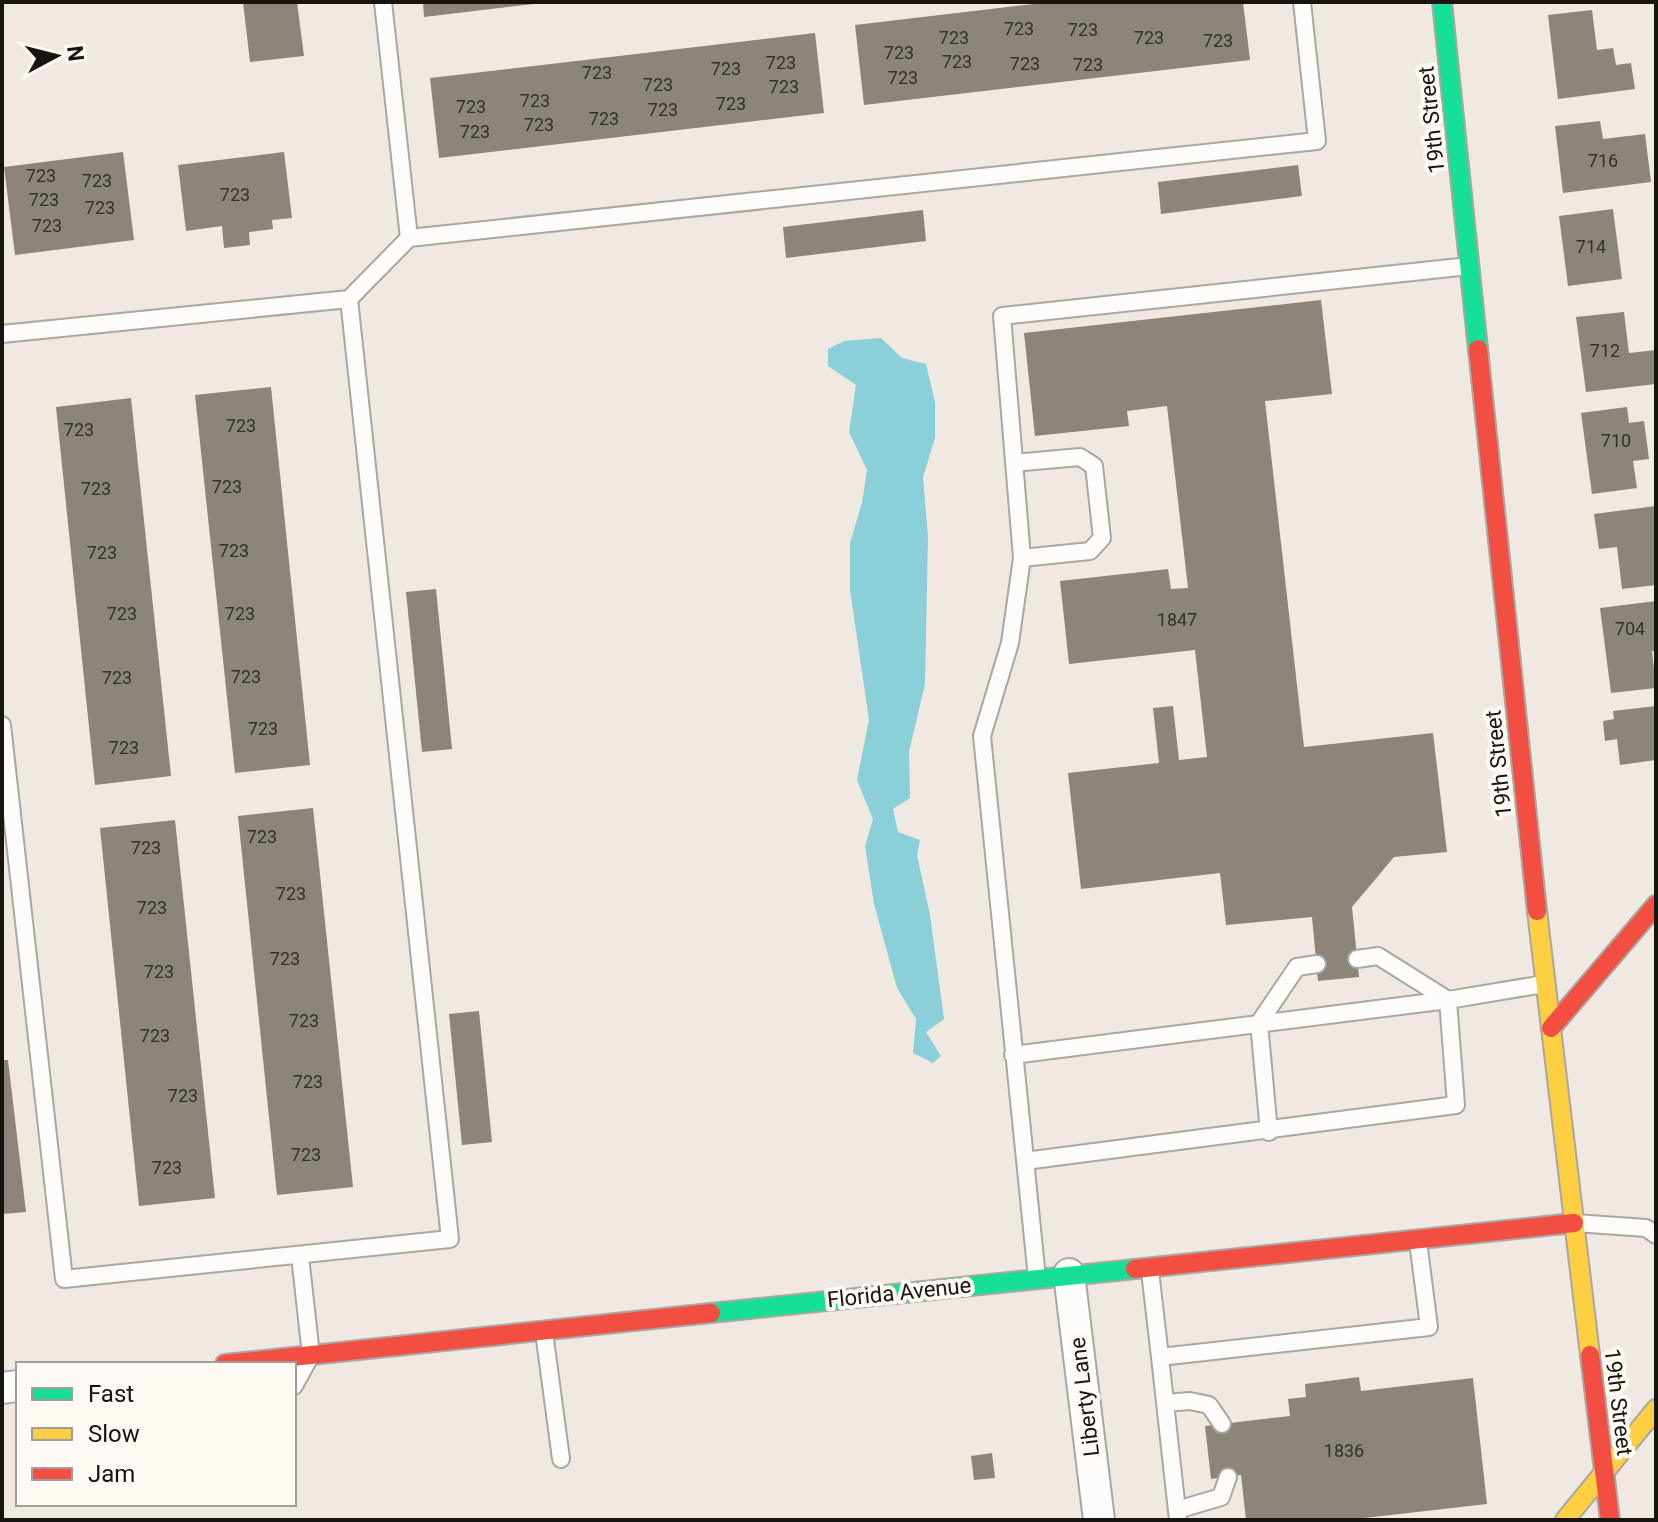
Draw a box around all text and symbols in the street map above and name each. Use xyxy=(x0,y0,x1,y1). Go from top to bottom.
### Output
north arrow xyxy=(16,16,96,96)
house number: 723 xyxy=(1004,18,1034,39)
house number: 723 xyxy=(1068,19,1098,40)
house number: 723 xyxy=(939,27,969,48)
house number: 723 xyxy=(1134,27,1164,48)
house number: 723 xyxy=(1203,30,1233,51)
house number: 723 xyxy=(884,42,914,63)
text: N xyxy=(62,44,89,63)
house number: 723 xyxy=(942,51,972,72)
house number: 723 xyxy=(766,52,796,73)
house number: 723 xyxy=(1010,53,1040,74)
house number: 723 xyxy=(1073,54,1103,75)
house number: 723 xyxy=(711,58,741,79)
house number: 723 xyxy=(582,62,612,83)
street label: 19th Street xyxy=(1413,65,1450,175)
house number: 723 xyxy=(888,67,918,88)
house number: 723 xyxy=(643,74,673,95)
house number: 723 xyxy=(769,76,799,97)
house number: 723 xyxy=(520,90,550,111)
house number: 723 xyxy=(716,93,746,114)
house number: 723 xyxy=(456,96,486,117)
house number: 723 xyxy=(648,99,678,120)
house number: 723 xyxy=(589,108,619,129)
house number: 723 xyxy=(524,114,554,135)
house number: 723 xyxy=(460,121,490,142)
house number: 716 xyxy=(1588,150,1618,171)
house number: 723 xyxy=(26,165,56,186)
house number: 723 xyxy=(82,170,112,191)
house number: 723 xyxy=(220,184,250,205)
house number: 723 xyxy=(29,189,59,210)
house number: 723 xyxy=(85,197,115,218)
house number: 723 xyxy=(32,215,62,236)
house number: 714 xyxy=(1576,236,1606,257)
house number: 712 xyxy=(1590,340,1620,361)
house number: 723 xyxy=(226,415,256,436)
house number: 723 xyxy=(64,419,94,440)
house number: 710 xyxy=(1601,430,1631,451)
house number: 723 xyxy=(212,476,242,497)
house number: 723 xyxy=(81,478,111,499)
house number: 723 xyxy=(219,540,249,561)
house number: 723 xyxy=(87,542,117,563)
house number: 723 xyxy=(107,603,137,624)
house number: 723 xyxy=(225,603,255,624)
house number: 1847 xyxy=(1157,609,1197,630)
house number: 704 xyxy=(1615,618,1645,639)
house number: 723 xyxy=(231,666,261,687)
house number: 723 xyxy=(102,667,132,688)
street label: 19th Street xyxy=(1480,709,1517,819)
house number: 723 xyxy=(248,718,278,739)
house number: 723 xyxy=(109,737,139,758)
house number: 723 xyxy=(247,826,277,847)
house number: 723 xyxy=(131,837,161,858)
house number: 723 xyxy=(276,883,306,904)
house number: 723 xyxy=(137,897,167,918)
house number: 723 xyxy=(270,948,300,969)
house number: 723 xyxy=(144,961,174,982)
house number: 723 xyxy=(289,1010,319,1031)
house number: 723 xyxy=(140,1025,170,1046)
house number: 723 xyxy=(293,1071,323,1092)
house number: 723 xyxy=(168,1085,198,1106)
house number: 723 xyxy=(291,1144,321,1165)
house number: 723 xyxy=(152,1157,182,1178)
street label: Florida Avenue xyxy=(826,1273,972,1312)
street label: Liberty Lane xyxy=(1065,1336,1104,1458)
street label: 19th Street xyxy=(1600,1347,1637,1457)
legend xyxy=(16,1362,296,1506)
text: Fast xyxy=(88,1380,134,1408)
text: Slow xyxy=(88,1420,140,1448)
house number: 1836 xyxy=(1324,1440,1364,1461)
text: Jam xyxy=(88,1460,135,1488)

